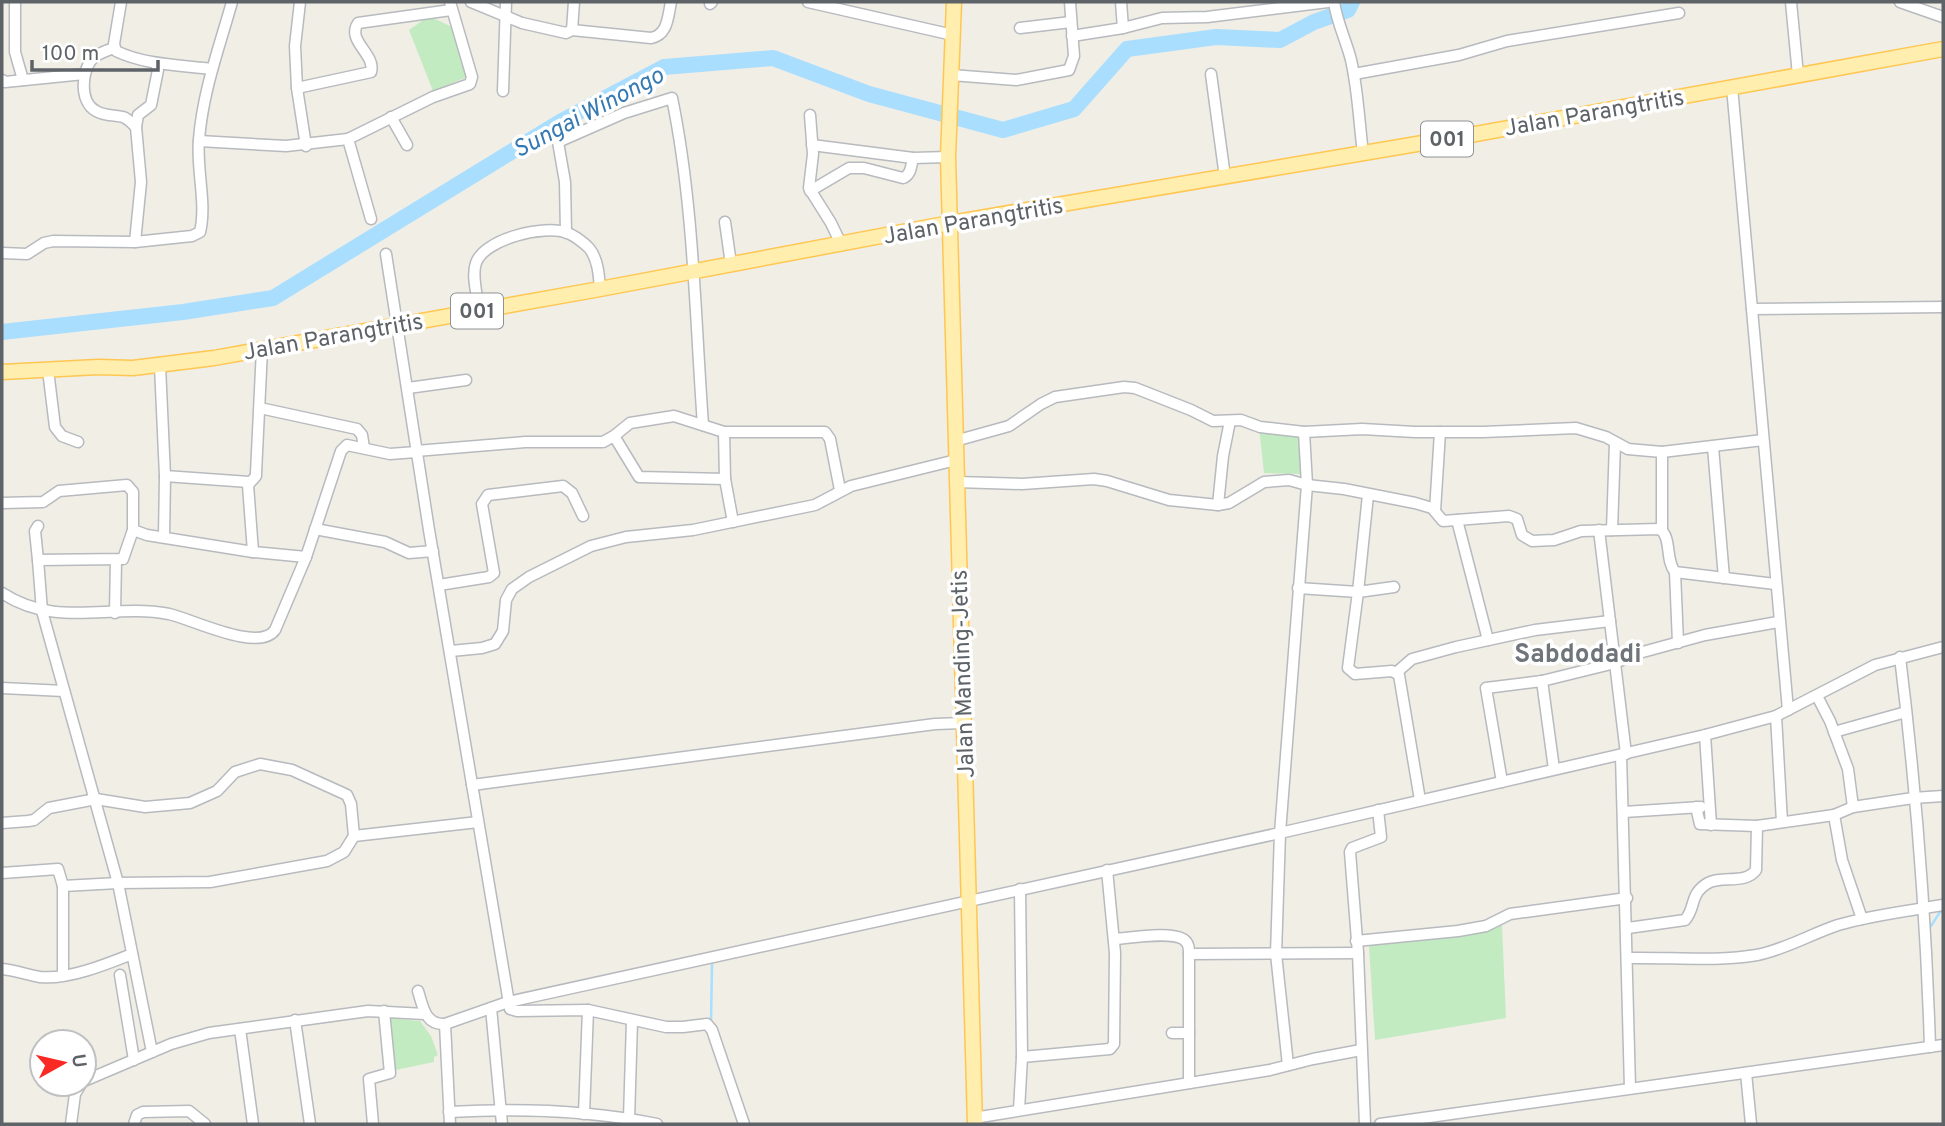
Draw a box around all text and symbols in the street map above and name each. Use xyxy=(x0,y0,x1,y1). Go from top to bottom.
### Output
scale bar xyxy=(32,28,158,72)
text: 100 m xyxy=(42,41,99,68)
water label: Sungai Winongo xyxy=(508,61,670,166)
street label: Jalan Parangtritis xyxy=(1502,84,1687,145)
road number: 001 xyxy=(1421,122,1473,156)
street label: Jalan Parangtritis xyxy=(881,192,1066,253)
road number: 001 xyxy=(451,294,503,328)
street label: Jalan Parangtritis xyxy=(241,308,426,369)
street label: Jalan Manding-Jetis xyxy=(946,569,983,779)
district label: Sabdodadi xyxy=(1514,639,1642,672)
north arrow xyxy=(28,1028,98,1098)
text: U xyxy=(65,1053,91,1069)

